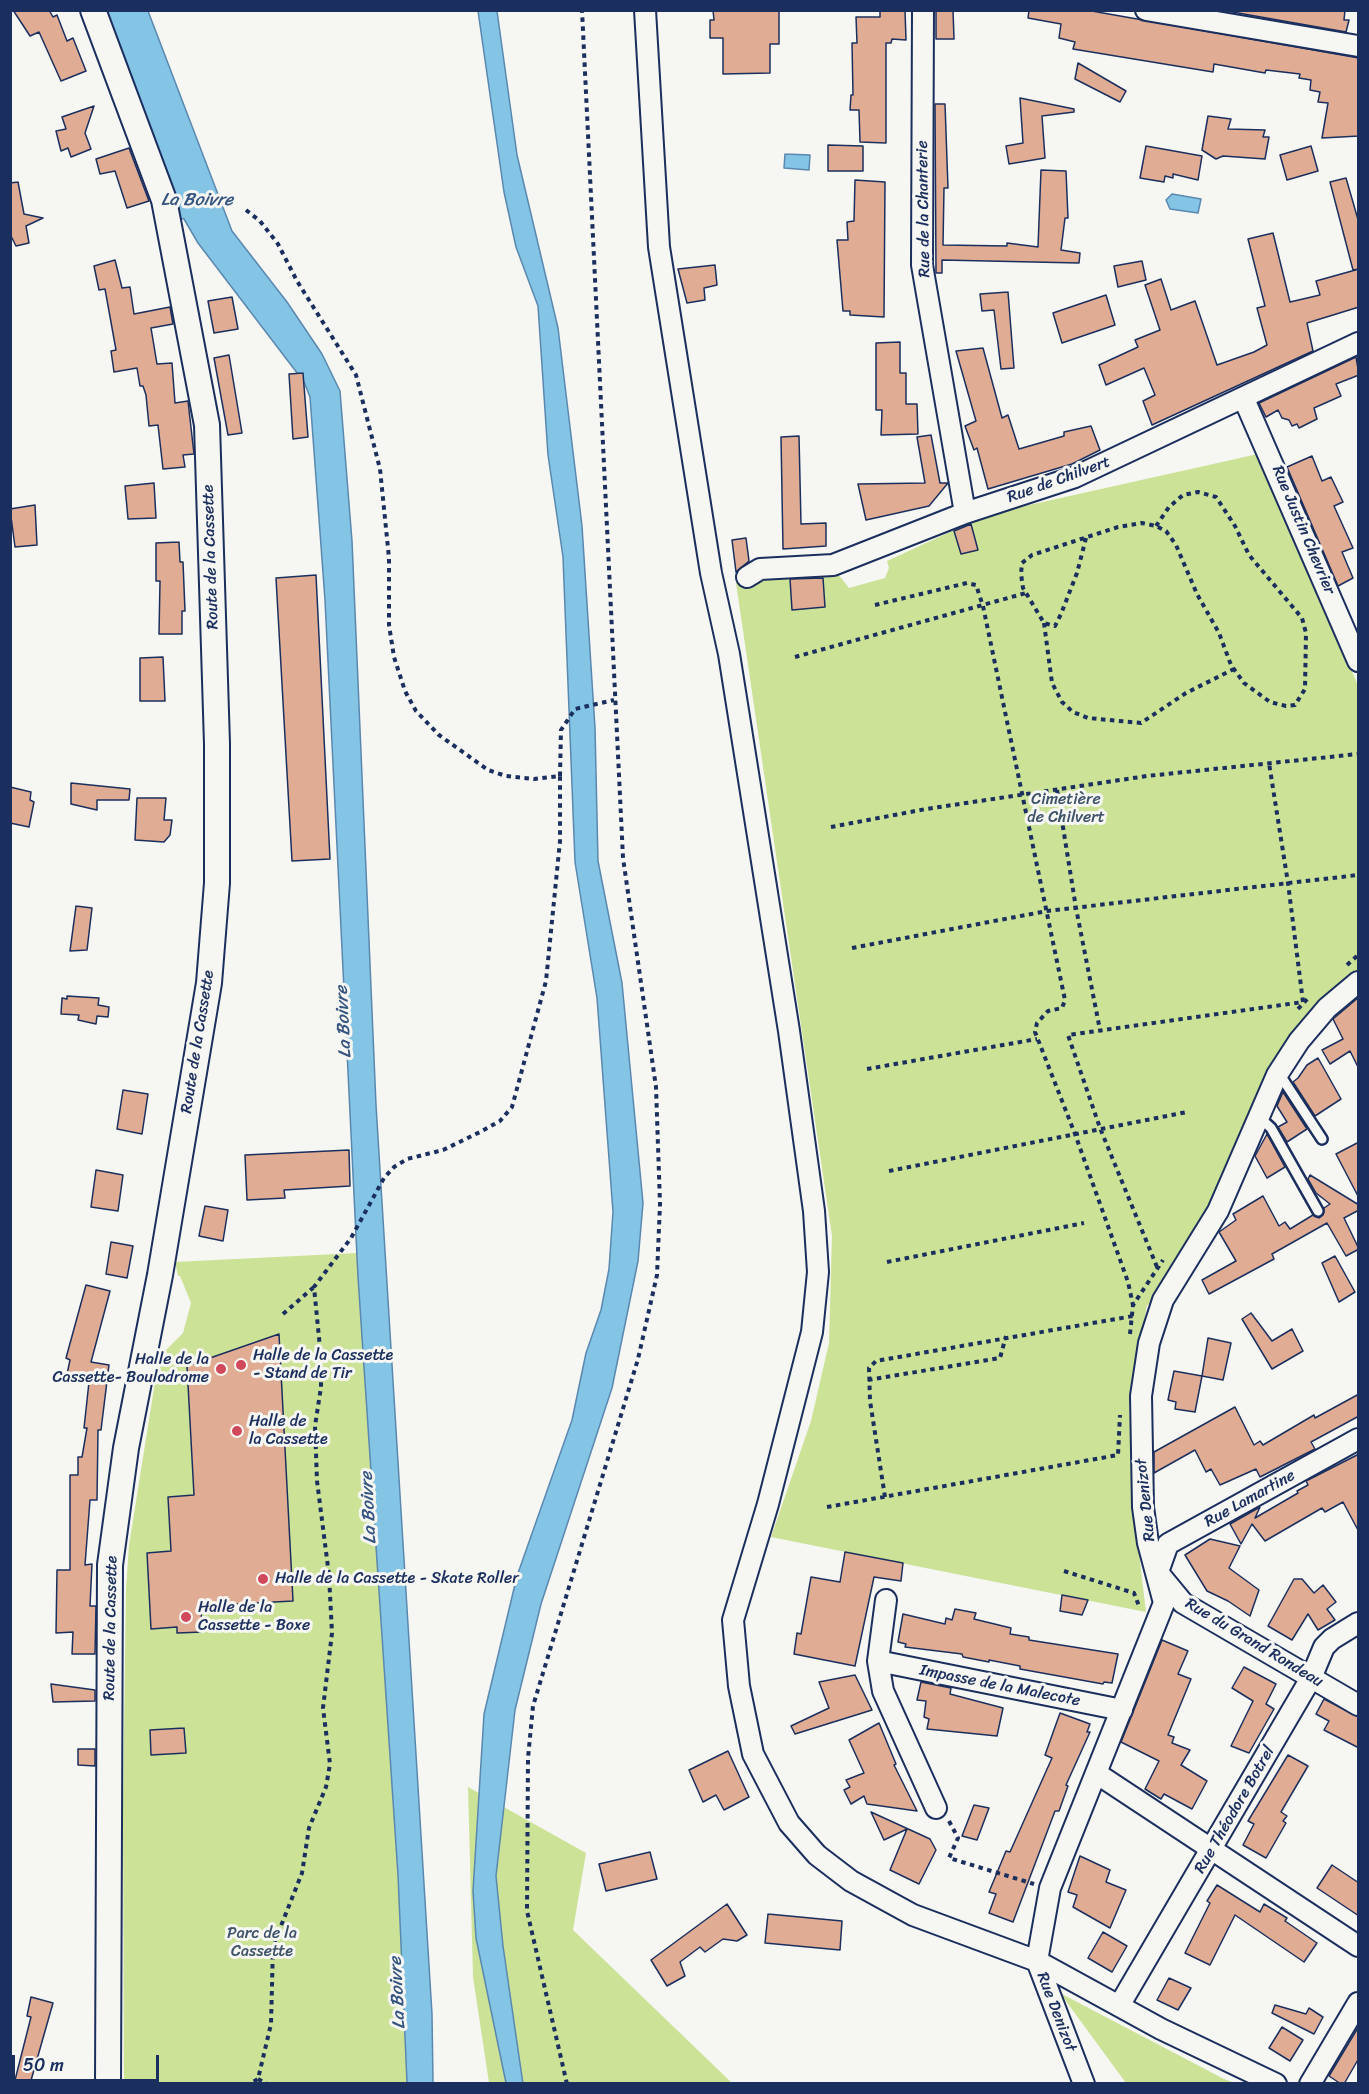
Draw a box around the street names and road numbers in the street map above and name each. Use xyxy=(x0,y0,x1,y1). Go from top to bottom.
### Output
street label: Rue de la Chanterie xyxy=(913,140,935,278)
street label: Rue de Chilvert xyxy=(1005,453,1113,507)
street label: Rue Justin Chevrier xyxy=(1267,463,1339,597)
street label: Route de la Cassette xyxy=(199,484,223,630)
street label: Route de la Cassette xyxy=(177,969,219,1115)
street label: Rue Denizot xyxy=(1132,1457,1160,1543)
street label: Rue Lamartine xyxy=(1201,1466,1299,1532)
street label: Route de la Cassette xyxy=(100,1555,122,1701)
street label: Rue du Grand Rondeau xyxy=(1182,1594,1326,1692)
street label: Impasse de la Malecote xyxy=(918,1661,1082,1711)
street label: Rue Théodore Botrel xyxy=(1191,1743,1279,1877)
street label: Rue Denizot xyxy=(1032,1970,1080,2054)

